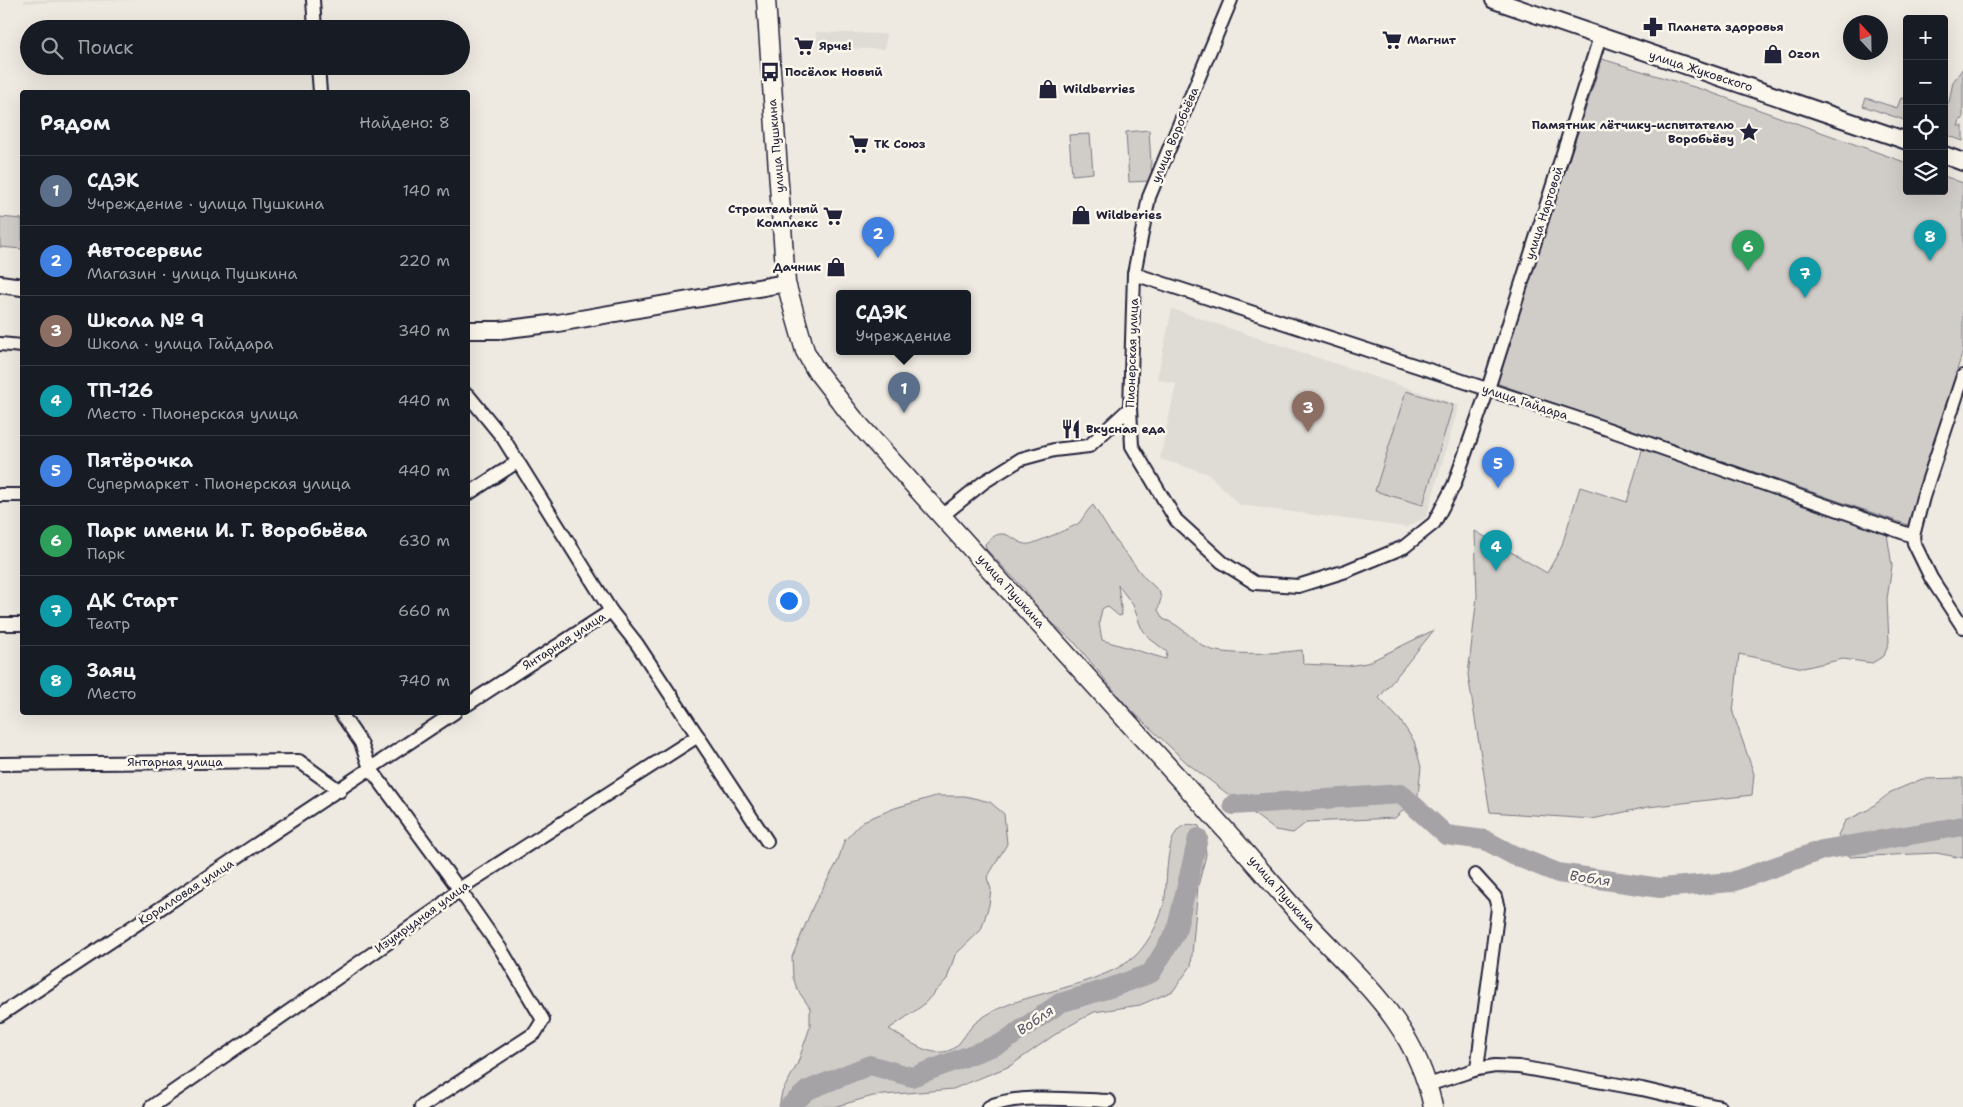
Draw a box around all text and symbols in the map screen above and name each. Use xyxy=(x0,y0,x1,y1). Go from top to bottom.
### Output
north arrow xyxy=(1843,15,1888,60)
map controls xyxy=(1903,15,1948,195)
button: + xyxy=(1903,15,1948,60)
pharmacy icon: Планета здоровья xyxy=(1642,16,1664,38)
place label: Планета здоровья xyxy=(1668,19,1783,35)
search box xyxy=(20,20,470,75)
supermarket icon: Магнит xyxy=(1381,29,1403,51)
place label: Магнит xyxy=(1407,32,1457,48)
icon: search xyxy=(38,34,66,62)
text: Поиск xyxy=(78,35,133,60)
supermarket icon: Ярче! xyxy=(793,35,815,57)
place label: Ярче! xyxy=(819,38,852,54)
shop icon: Ozon xyxy=(1762,43,1784,65)
place label: Ozon xyxy=(1788,46,1820,62)
street label: улица Жуковского xyxy=(1647,47,1755,95)
button: − xyxy=(1903,60,1948,105)
bus stop icon: Посёлок Новый xyxy=(759,61,781,83)
place label: Посёлок Новый xyxy=(785,64,883,80)
shop icon: Wildberries xyxy=(1037,78,1059,100)
place label: Wildberries xyxy=(1063,81,1135,97)
street label: улица Воробьёва xyxy=(1148,84,1203,185)
street label: улица Пушкина xyxy=(764,98,788,194)
button: locate xyxy=(1903,105,1948,150)
text: Рядом xyxy=(40,109,110,137)
text: Найдено: 8 xyxy=(359,112,450,133)
place label: Памятник лётчику-испытателю Воробьёву xyxy=(1532,117,1734,147)
place icon: Памятник лётчику-испытателю Воробьёву xyxy=(1738,121,1760,143)
supermarket icon: ТК Союз xyxy=(848,133,870,155)
place label: ТК Союз xyxy=(874,136,926,152)
button: layers xyxy=(1903,150,1948,195)
street label: улица Нартовой xyxy=(1521,164,1567,262)
text: СДЭК xyxy=(87,168,139,193)
text: 1 xyxy=(52,180,60,201)
text: 140 m xyxy=(403,180,450,201)
text: Учреждение · улица Пушкина xyxy=(87,193,324,214)
place label: Строительный Комплекс xyxy=(728,201,819,231)
shop icon: Wildberies xyxy=(1070,204,1092,226)
supermarket icon: Строительный Комплекс xyxy=(822,205,844,227)
place label: Wildberies xyxy=(1096,207,1162,223)
pin: 2 xyxy=(862,217,894,258)
pin: 8 xyxy=(1914,220,1946,261)
pin: 6 xyxy=(1732,230,1764,271)
text: Автосервис xyxy=(87,238,203,263)
text: 2 xyxy=(50,250,62,271)
text: 220 m xyxy=(398,250,450,271)
shop icon: Дачник xyxy=(825,256,847,278)
pin: 7 xyxy=(1789,257,1821,298)
place label: Дачник xyxy=(773,259,821,275)
text: Магазин · улица Пушкина xyxy=(87,263,297,284)
popup xyxy=(836,290,971,355)
street label: Пионерская улица xyxy=(1122,297,1142,408)
text: СДЭК xyxy=(855,300,907,325)
text: Школа № 9 xyxy=(87,308,204,333)
text: 3 xyxy=(50,320,62,341)
text: 340 m xyxy=(398,320,450,341)
text: Учреждение xyxy=(855,325,952,346)
text: Школа · улица Гайдара xyxy=(87,333,273,354)
pin: 1 xyxy=(888,372,920,413)
text: ТП-126 xyxy=(87,378,153,403)
street label: улица Гайдара xyxy=(1480,381,1571,424)
text: 4 xyxy=(50,390,62,411)
text: 440 m xyxy=(398,390,450,411)
pin: 3 xyxy=(1292,391,1324,432)
text: Место · Пионерская улица xyxy=(87,403,298,424)
restaurant icon: Вкусная еда xyxy=(1060,418,1082,440)
place label: Вкусная еда xyxy=(1086,421,1166,437)
pin: 5 xyxy=(1482,447,1514,488)
text: Пятёрочка xyxy=(87,448,193,473)
text: 5 xyxy=(51,460,61,481)
text: 440 m xyxy=(398,460,450,481)
text: Супермаркет · Пионерская улица xyxy=(87,473,351,494)
text: Парк имени И. Г. Воробьёва xyxy=(87,518,367,543)
text: 6 xyxy=(50,530,62,551)
text: 630 m xyxy=(398,530,450,551)
pin: 4 xyxy=(1480,530,1512,571)
text: Парк xyxy=(87,543,125,564)
street label: улица Пушкина xyxy=(974,551,1049,632)
text: ДК Старт xyxy=(87,588,178,613)
your location xyxy=(776,588,802,614)
text: 7 xyxy=(50,600,62,621)
text: 660 m xyxy=(398,600,450,621)
street label: Янтарная улица xyxy=(520,608,609,674)
text: Театр xyxy=(87,613,130,634)
text: Заяц xyxy=(87,658,136,683)
text: 8 xyxy=(50,670,62,691)
text: 740 m xyxy=(398,670,450,691)
text: Место xyxy=(87,683,137,704)
street label: Янтарная улица xyxy=(127,754,223,770)
street label: улица Пушкина xyxy=(1245,852,1319,934)
street label: Коралловая улица xyxy=(135,855,237,929)
water label: Вобля xyxy=(1569,866,1612,890)
street label: Изумрудная улица xyxy=(372,877,473,957)
water label: Вобля xyxy=(1013,1001,1057,1039)

